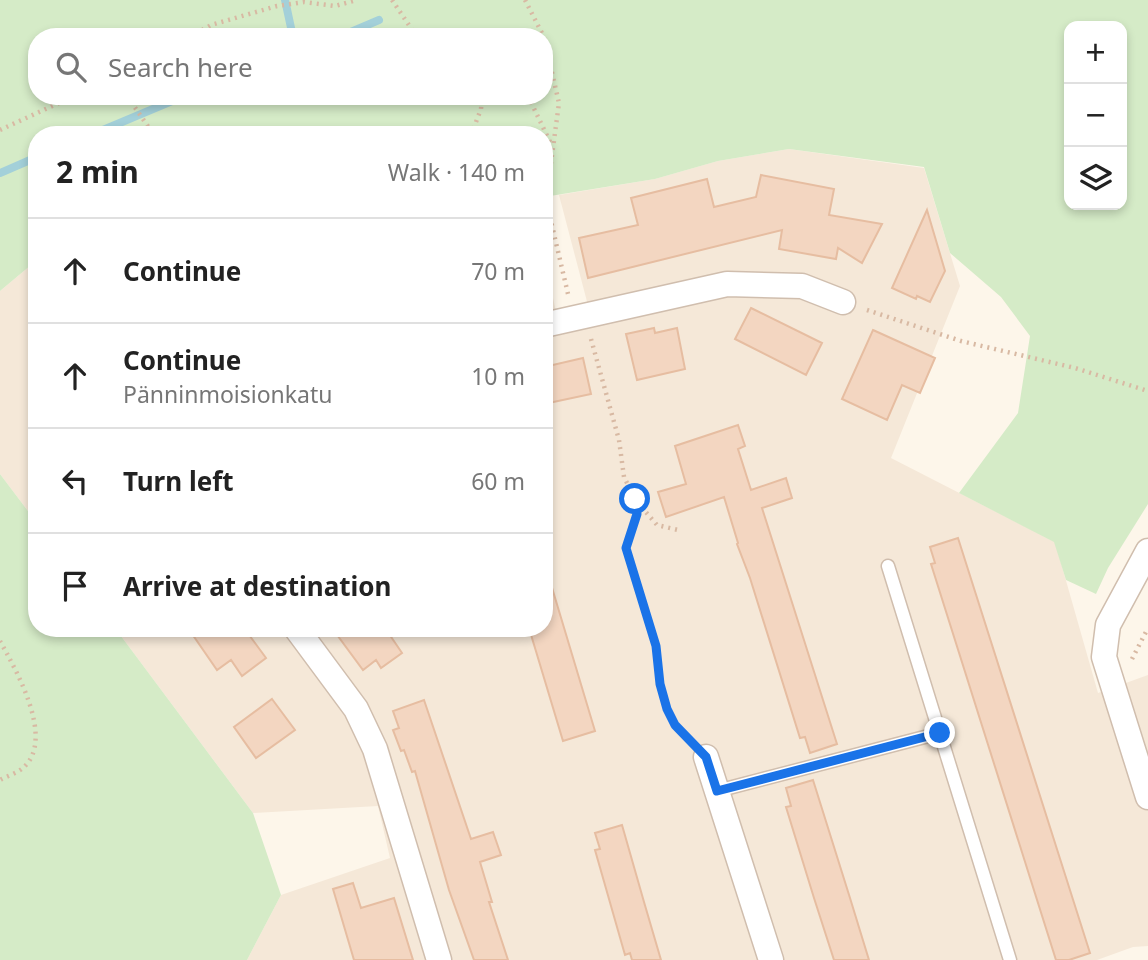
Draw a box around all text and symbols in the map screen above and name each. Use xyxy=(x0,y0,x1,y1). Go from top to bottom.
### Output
map controls xyxy=(1064,21,1127,210)
button: + xyxy=(1064,21,1127,84)
search box xyxy=(28,28,553,105)
icon: search xyxy=(52,48,90,86)
text: Search here xyxy=(108,49,253,85)
button: − xyxy=(1064,84,1127,147)
button: layers xyxy=(1064,147,1127,210)
text: 2 min xyxy=(56,151,139,192)
text: Walk · 140 m xyxy=(388,156,525,188)
icon: ahead xyxy=(56,252,94,290)
text: Continue xyxy=(123,253,241,289)
text: 70 m xyxy=(471,255,525,287)
text: Continue xyxy=(123,342,241,378)
icon: ahead xyxy=(56,357,94,395)
text: 10 m xyxy=(471,360,525,392)
text: Pänninmoisionkatu xyxy=(123,378,333,410)
icon: left xyxy=(56,462,94,500)
text: Turn left xyxy=(123,463,234,499)
text: 60 m xyxy=(471,465,525,497)
route start xyxy=(619,483,650,514)
icon: arrive xyxy=(56,567,94,605)
text: Arrive at destination xyxy=(123,568,392,604)
route end xyxy=(924,717,955,748)

